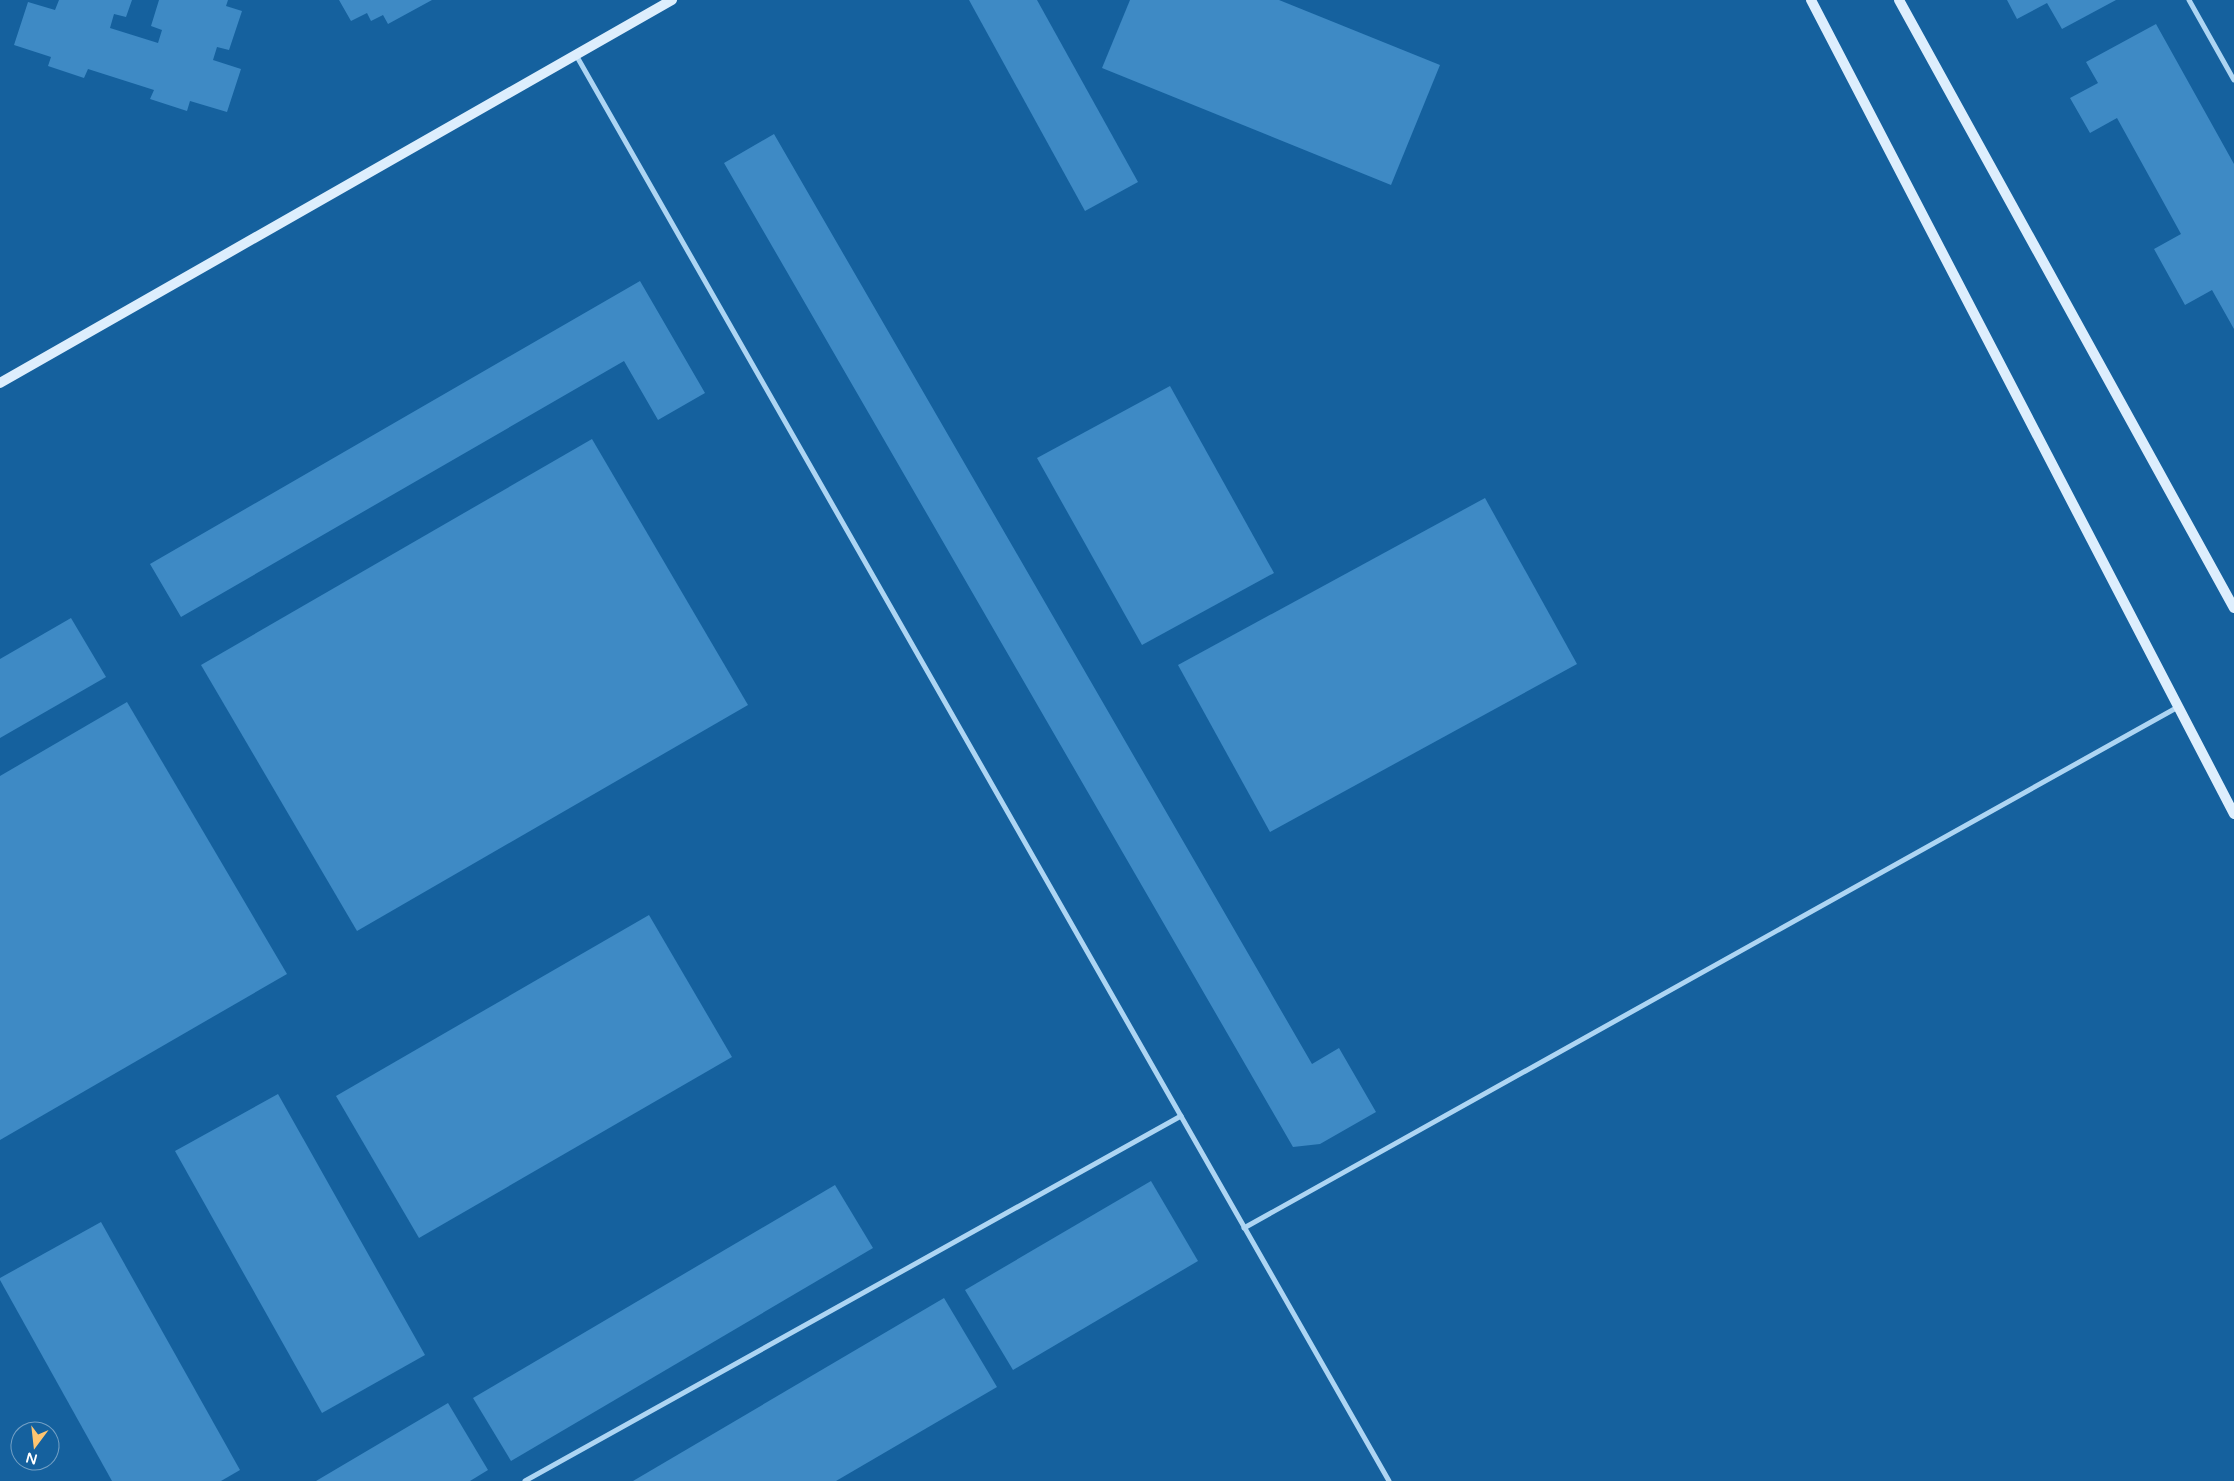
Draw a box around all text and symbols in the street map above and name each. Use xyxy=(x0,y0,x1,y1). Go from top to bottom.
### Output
north arrow xyxy=(10,1421,60,1471)
text: N xyxy=(24,1448,39,1468)

